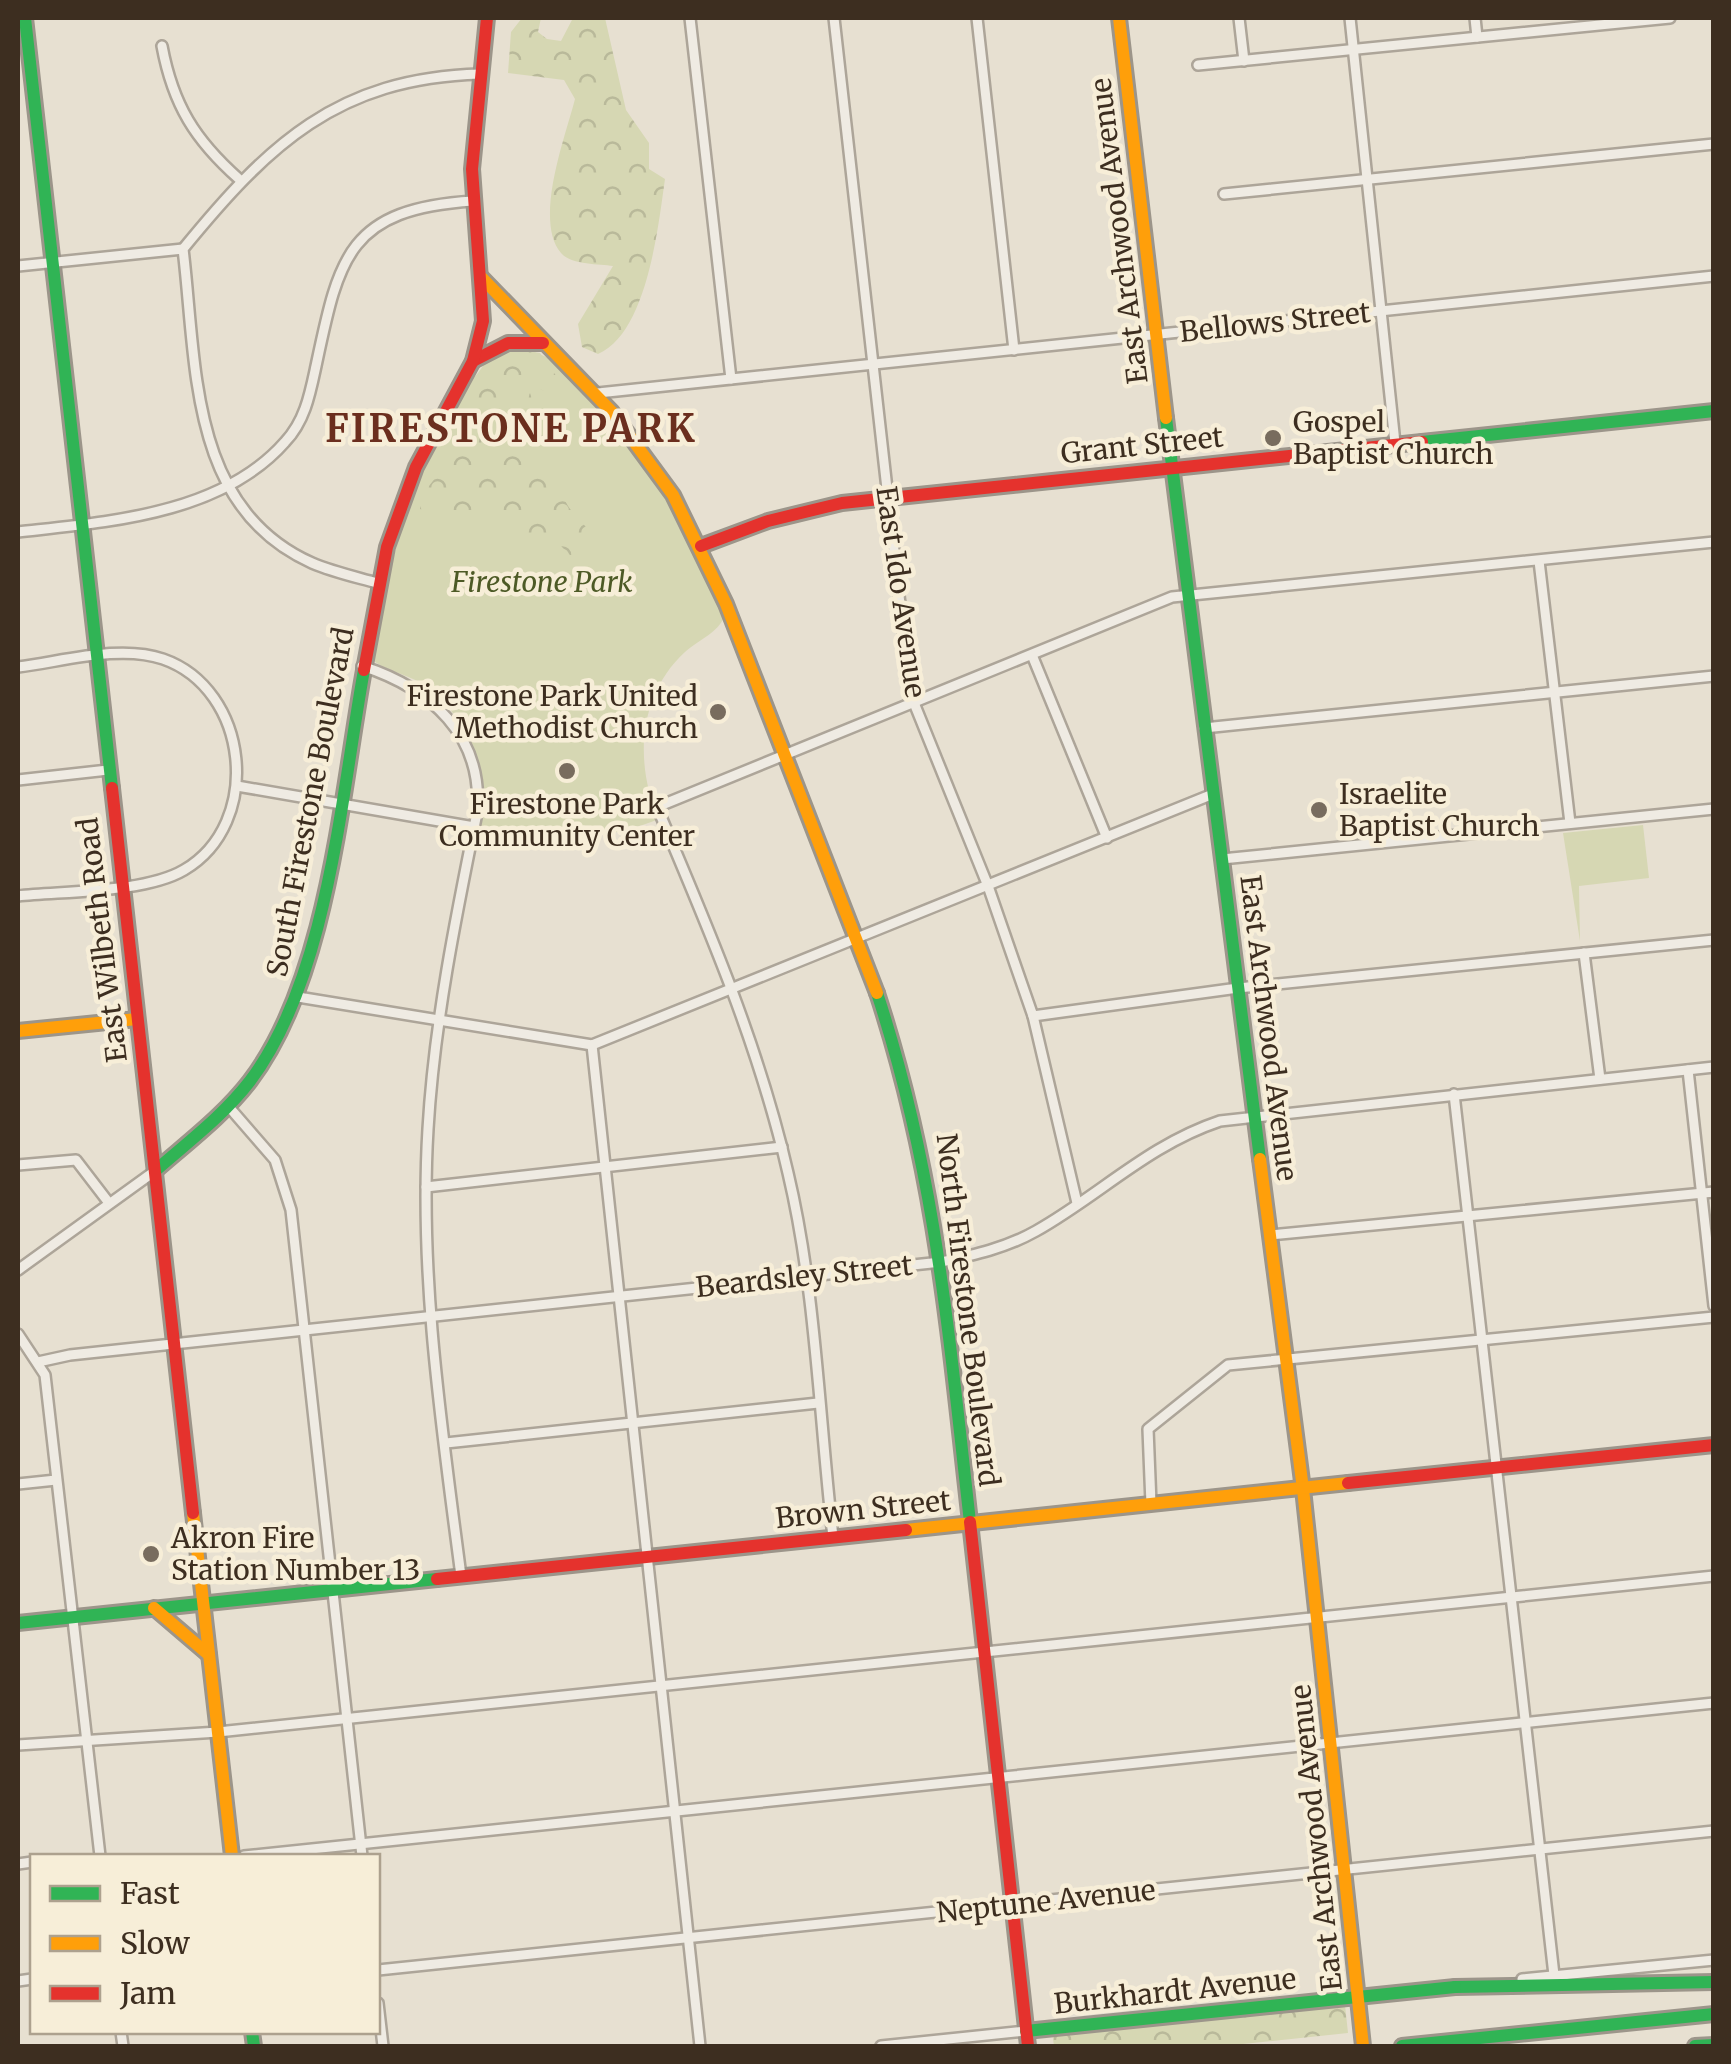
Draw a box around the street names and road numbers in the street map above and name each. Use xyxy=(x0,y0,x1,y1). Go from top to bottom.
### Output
street label: East Archwood Avenue xyxy=(1082,76,1156,386)
street label: Bellows Street xyxy=(1178,294,1372,350)
street label: Grant Street xyxy=(1059,419,1225,471)
street label: East Ido Avenue xyxy=(868,484,934,700)
street label: South Firestone Boulevard xyxy=(258,624,362,980)
street label: East Wilbeth Road xyxy=(69,815,135,1064)
street label: East Archwood Avenue xyxy=(1232,873,1306,1183)
street label: North Firestone Boulevard xyxy=(928,1132,1008,1489)
street label: Beardsley Street xyxy=(694,1247,914,1305)
street label: Brown Street xyxy=(774,1482,953,1536)
street label: East Archwood Avenue xyxy=(1282,1683,1350,1993)
street label: Neptune Avenue xyxy=(935,1872,1157,1930)
street label: Burkhardt Avenue xyxy=(1052,1960,1298,2022)

